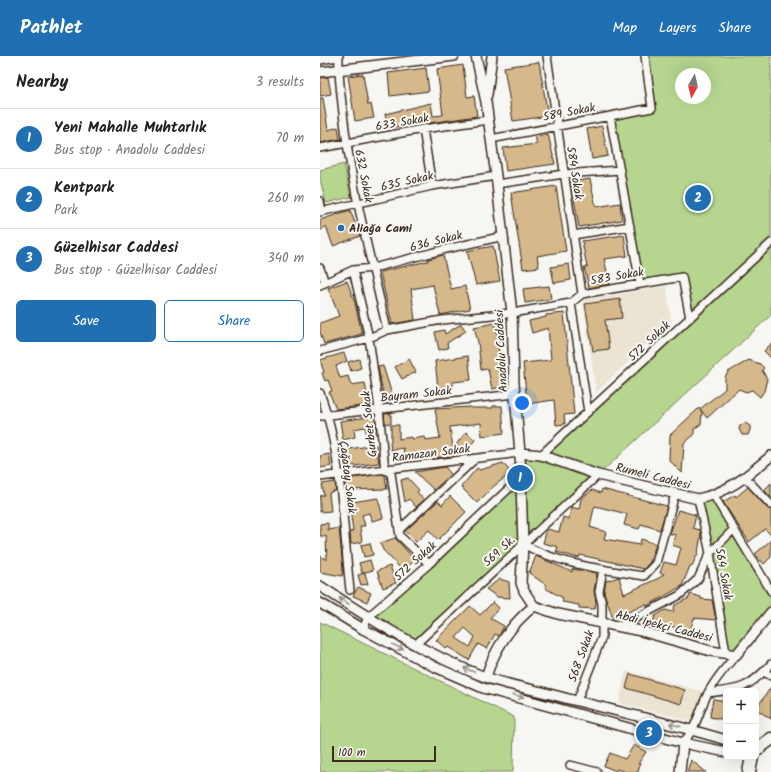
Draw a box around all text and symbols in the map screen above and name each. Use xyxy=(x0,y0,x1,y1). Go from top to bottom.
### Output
text: Pathlet xyxy=(20,13,82,43)
text: Map xyxy=(613,17,637,39)
text: Layers xyxy=(659,17,697,39)
text: Share xyxy=(719,17,751,39)
north arrow xyxy=(675,68,711,104)
text: Nearby xyxy=(16,69,68,96)
text: 3 results xyxy=(256,72,304,93)
street label: 589 Sokak xyxy=(541,98,597,127)
street label: 633 Sokak xyxy=(374,108,431,137)
text: Yeni Mahalle Muhtarlık xyxy=(54,116,206,140)
text: 1 xyxy=(27,128,31,149)
text: 70 m xyxy=(276,128,304,149)
text: Bus stop · Anadolu Caddesi xyxy=(54,140,205,161)
street label: 584 Sokak xyxy=(561,145,588,201)
street label: 632 Sokak xyxy=(349,148,378,205)
street label: 635 Sokak xyxy=(379,166,436,197)
text: Kentpark xyxy=(54,176,114,200)
pin: 2 xyxy=(685,183,711,213)
text: 2 xyxy=(25,188,33,209)
text: 260 m xyxy=(267,188,304,209)
text: Park xyxy=(54,200,78,221)
place label: Aliağa Cami xyxy=(349,219,413,238)
marker: Aliağa Cami xyxy=(336,223,346,233)
street label: 636 Sokak xyxy=(408,226,465,257)
text: Güzelhisar Caddesi xyxy=(54,236,178,260)
text: 3 xyxy=(25,248,33,269)
text: 340 m xyxy=(267,248,304,269)
text: Bus stop · Güzelhisar Caddesi xyxy=(54,260,217,281)
street label: 583 Sokak xyxy=(589,262,646,291)
button: Save xyxy=(16,300,156,342)
button: Share xyxy=(164,300,304,342)
street label: Anadolu Caddesi xyxy=(490,308,513,393)
street label: 572 Sokak xyxy=(624,316,675,366)
street label: Bayram Sokak xyxy=(379,381,453,408)
street label: Gurbet Sokak xyxy=(357,389,382,458)
your location xyxy=(512,393,532,413)
street label: Çağatay Sokak xyxy=(334,439,361,515)
street label: Ramazan Sokak xyxy=(391,439,472,468)
street label: Rumeli Caddesi xyxy=(613,458,693,495)
pin: 1 xyxy=(507,463,533,493)
street label: 569 Sk. xyxy=(479,531,520,571)
street label: 572 Sokak xyxy=(389,537,441,586)
street label: 564 Sokak xyxy=(710,546,738,602)
one-way arrow xyxy=(338,597,350,605)
street label: Abdi İpekçi Caddesi xyxy=(614,605,715,648)
street label: 568 Sokak xyxy=(563,627,600,685)
one-way arrow xyxy=(392,644,404,651)
one-way arrow xyxy=(463,666,475,673)
map controls xyxy=(723,688,759,760)
button: + xyxy=(723,688,759,724)
one-way arrow xyxy=(511,693,524,701)
pin: 3 xyxy=(636,718,662,748)
one-way arrow xyxy=(669,721,682,729)
button: − xyxy=(723,724,759,760)
scale bar xyxy=(332,744,436,763)
text: 100 m xyxy=(338,744,366,762)

